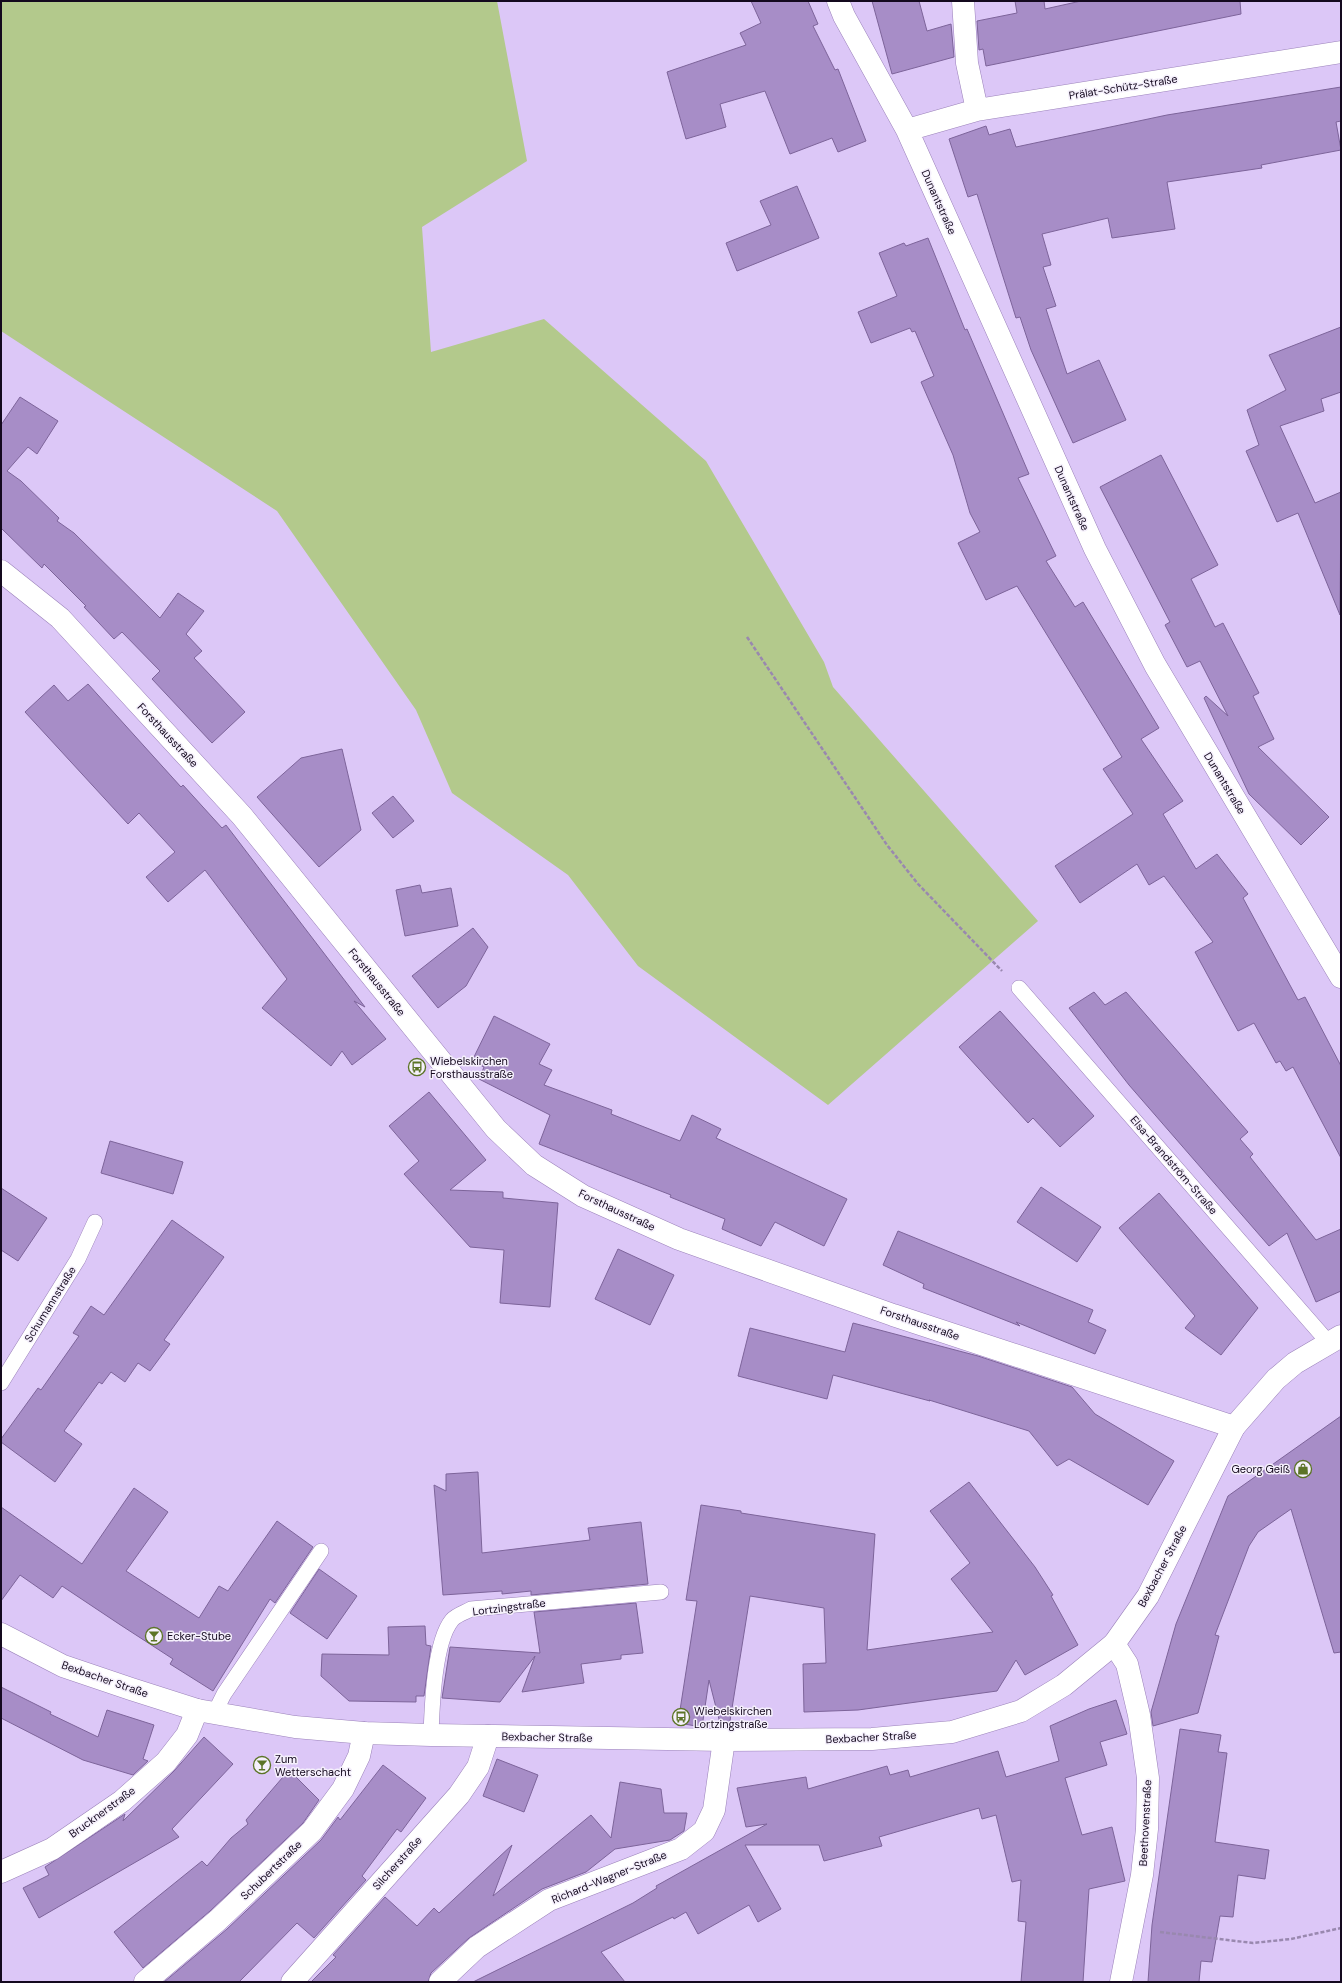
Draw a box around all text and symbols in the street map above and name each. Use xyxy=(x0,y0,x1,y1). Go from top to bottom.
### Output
street label: Prälat-Schütz-Straße xyxy=(1068,72,1178,102)
street label: Dunantstraße xyxy=(918,167,960,237)
street label: Dunantstraße xyxy=(1051,463,1093,533)
street label: Forsthausstraße xyxy=(135,700,201,770)
street label: Dunantstraße xyxy=(1201,749,1249,817)
street label: Forsthausstraße xyxy=(345,945,409,1019)
place label: Wiebelskirchen Forsthausstraße xyxy=(430,1054,513,1081)
bus stop icon: Wiebelskirchen Forsthausstraße xyxy=(407,1057,427,1077)
street label: Elsa-Brandström-Straße xyxy=(1127,1113,1221,1217)
street label: Forsthausstraße xyxy=(576,1186,658,1234)
street label: Schumannstraße xyxy=(21,1264,79,1344)
street label: Forsthausstraße xyxy=(878,1303,962,1343)
shop icon: Georg Geiß xyxy=(1293,1459,1313,1479)
place label: Georg Geiß xyxy=(1231,1462,1290,1476)
street label: Bexbacher Straße xyxy=(1134,1523,1190,1609)
street label: Lortzingstraße xyxy=(472,1596,546,1618)
bar icon: Ecker-Stube xyxy=(144,1626,164,1646)
place label: Ecker-Stube xyxy=(167,1629,231,1643)
street label: Bexbacher Straße xyxy=(60,1658,150,1700)
place label: Wiebelskirchen Lortzingstraße xyxy=(694,1704,772,1731)
bus stop icon: Wiebelskirchen Lortzingstraße xyxy=(671,1707,691,1727)
street label: Bexbacher Straße xyxy=(825,1728,917,1746)
street label: Bexbacher Straße xyxy=(501,1729,593,1745)
place label: Zum Wetterschacht xyxy=(275,1752,351,1779)
bar icon: Zum Wetterschacht xyxy=(252,1755,272,1775)
street label: Beethovenstraße xyxy=(1136,1779,1154,1867)
street label: Brucknerstraße xyxy=(66,1783,138,1841)
street label: Silcherstraße xyxy=(369,1833,425,1893)
street label: Schubertstraße xyxy=(237,1837,305,1903)
street label: Richard-Wagner-Straße xyxy=(549,1847,669,1907)

